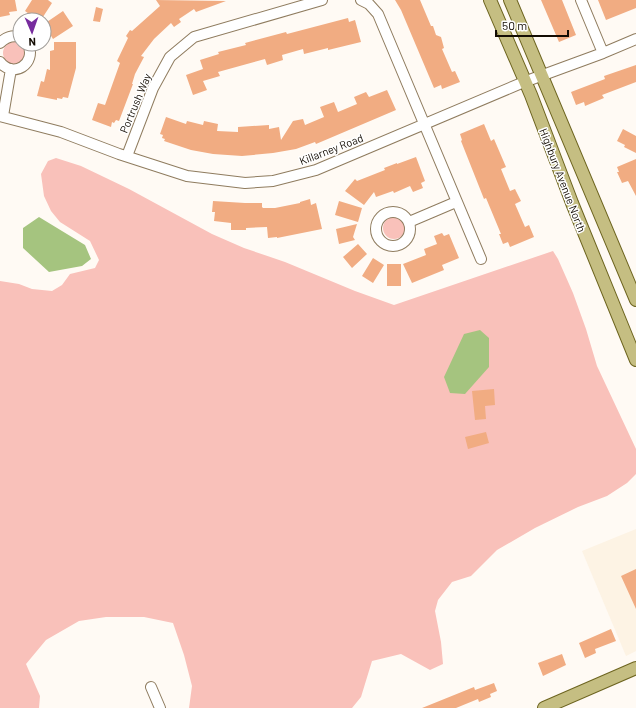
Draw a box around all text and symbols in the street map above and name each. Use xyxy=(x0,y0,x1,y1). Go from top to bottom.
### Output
north arrow xyxy=(12,12,52,52)
scale bar xyxy=(496,12,568,38)
text: 50 m xyxy=(502,18,527,32)
text: N xyxy=(28,36,36,49)
street label: Portrush Way xyxy=(117,71,153,135)
street label: Highbury Avenue North xyxy=(537,126,589,234)
street label: Killarney Road xyxy=(297,131,365,167)

